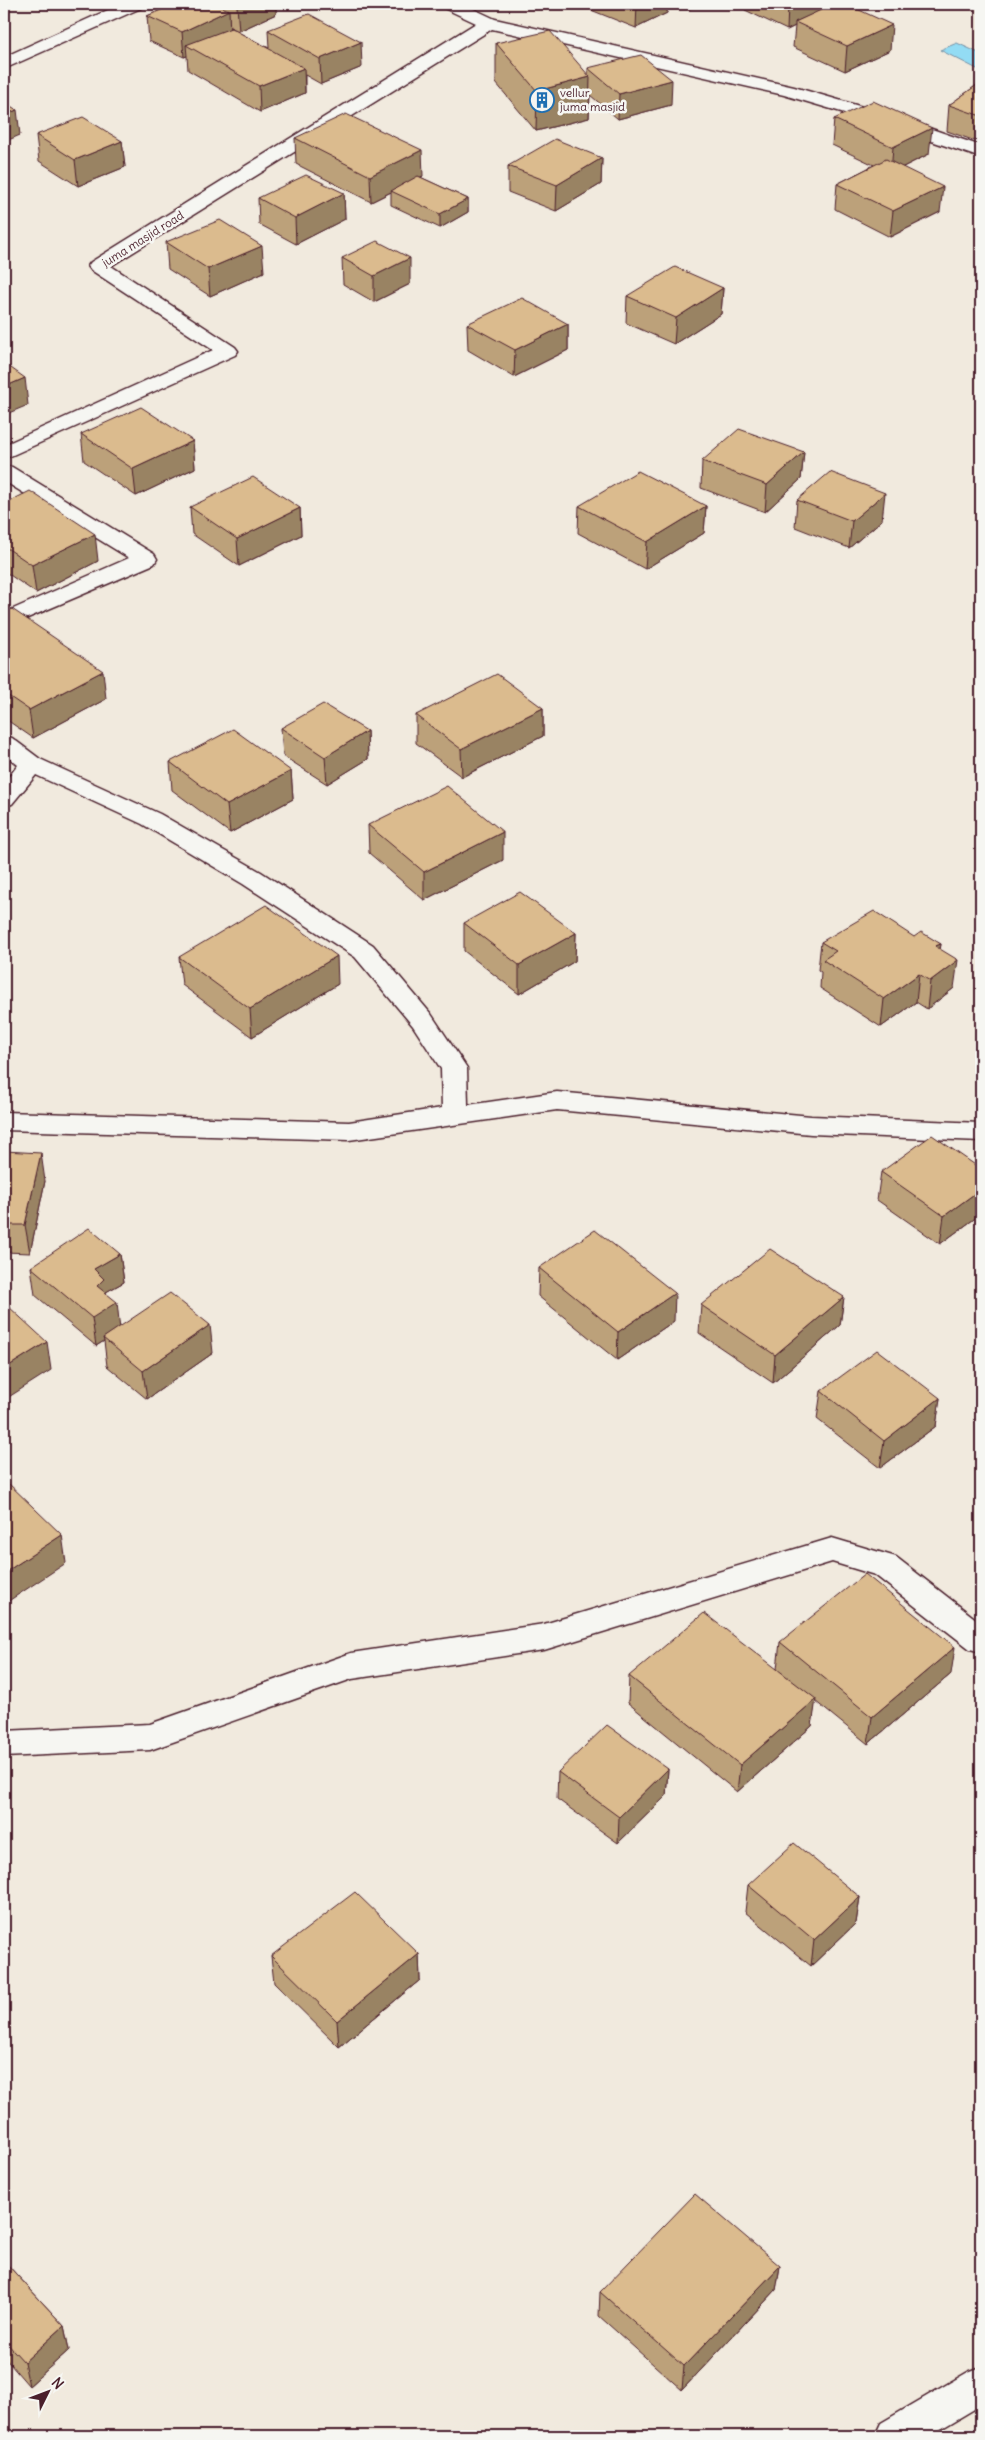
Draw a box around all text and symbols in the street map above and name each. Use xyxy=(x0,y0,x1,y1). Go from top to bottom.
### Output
place label: vellur juma masjid xyxy=(559,85,625,114)
building icon: vellur juma masjid xyxy=(529,87,555,113)
street label: juma masjid road xyxy=(98,207,186,270)
north arrow xyxy=(22,2368,72,2418)
text: N xyxy=(48,2374,68,2393)

